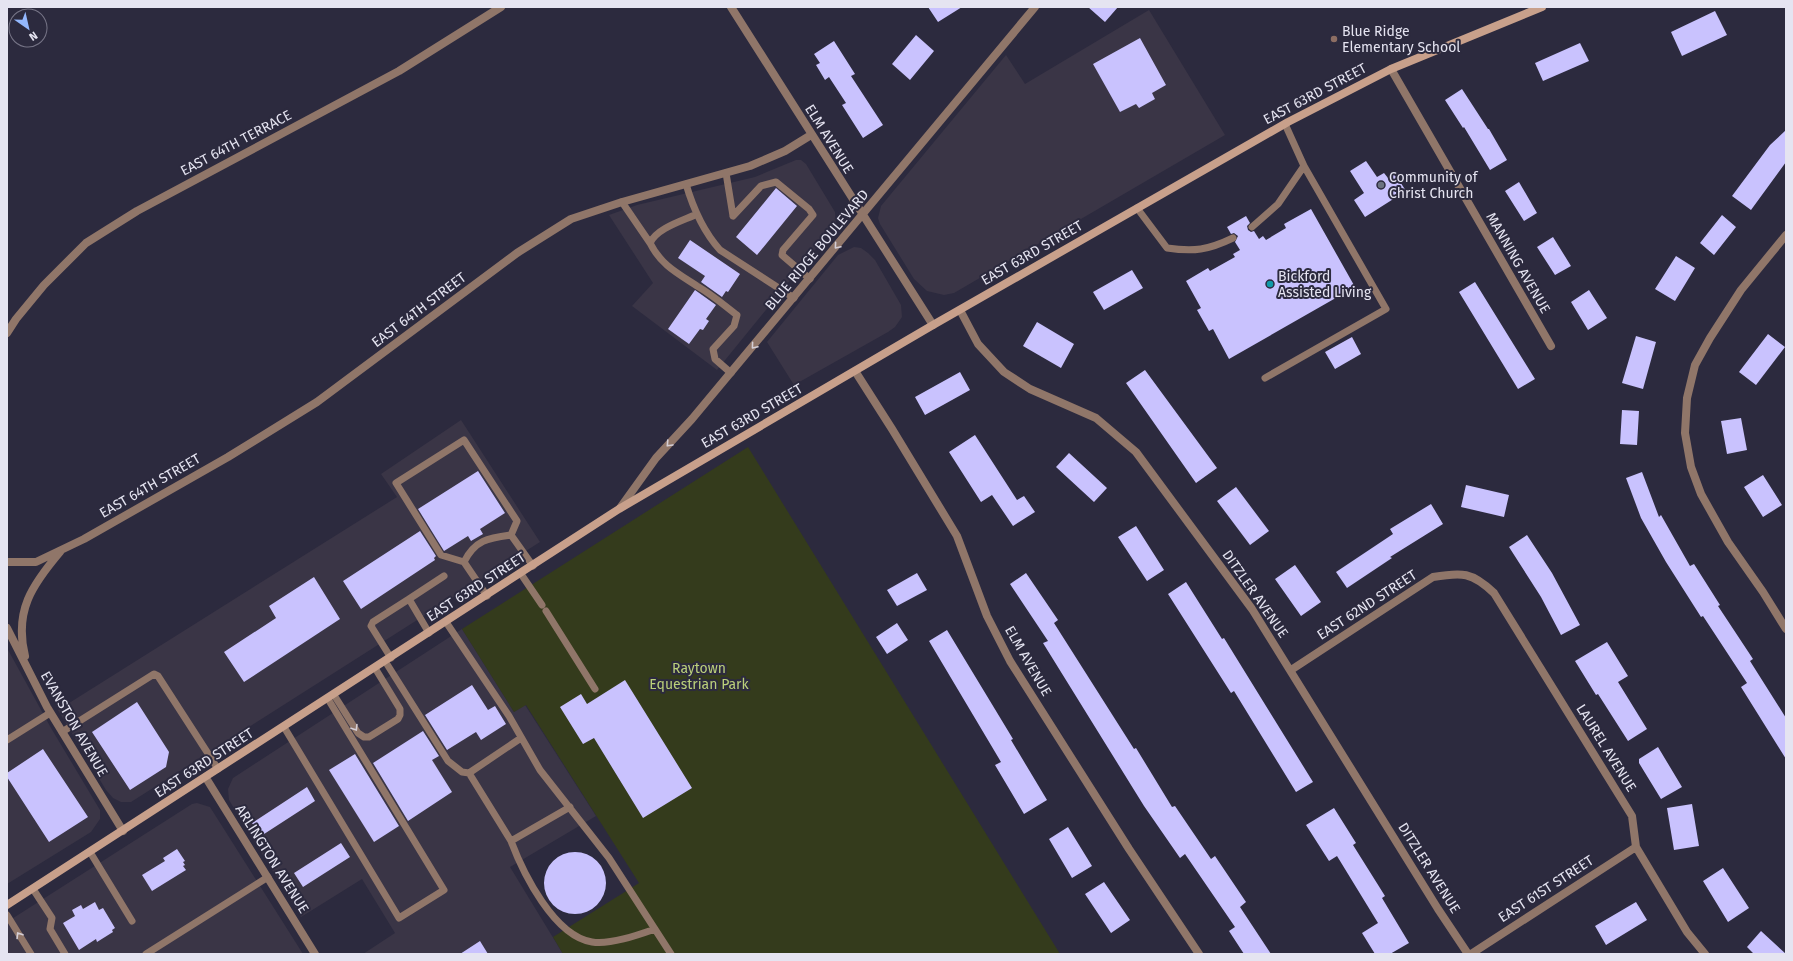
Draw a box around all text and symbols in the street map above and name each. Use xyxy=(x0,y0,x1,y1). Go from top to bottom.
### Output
north arrow xyxy=(8,8,48,48)
place label: Blue Ridge Elementary School xyxy=(1342,23,1460,56)
text: N xyxy=(27,28,40,43)
marker: Blue Ridge Elementary School xyxy=(1329,34,1339,44)
street label: EAST 63RD STREET xyxy=(1260,59,1370,128)
street label: ELM AVENUE xyxy=(801,101,857,177)
street label: EAST 64TH TERRACE xyxy=(178,107,294,179)
place label: Community of Christ Church xyxy=(1389,169,1479,202)
marker: Community of Christ Church xyxy=(1376,180,1386,190)
street label: BLUE RIDGE BOULEVARD xyxy=(762,186,872,314)
street label: MANNING AVENUE xyxy=(1482,210,1554,316)
street label: EAST 63RD STREET xyxy=(978,217,1086,289)
one-way arrow xyxy=(835,242,842,249)
place label: Bickford Assisted Living xyxy=(1278,268,1372,301)
street label: EAST 64TH STREET xyxy=(368,269,470,351)
marker: Bickford Assisted Living xyxy=(1265,279,1275,289)
one-way arrow xyxy=(751,341,758,348)
street label: EAST 63RD STREET xyxy=(698,380,806,452)
one-way arrow xyxy=(666,439,674,447)
street label: EAST 64TH STREET xyxy=(97,450,204,522)
street label: DITZLER AVENUE xyxy=(1218,547,1292,641)
street label: EAST 63RD STREET xyxy=(423,548,529,625)
street label: EAST 62ND STREET xyxy=(1314,566,1421,644)
street label: ELM AVENUE xyxy=(1001,623,1055,699)
park label: Raytown Equestrian Park xyxy=(649,660,750,693)
street label: EVANSTON AVENUE xyxy=(37,668,111,780)
street label: LAUREL AVENUE xyxy=(1572,701,1640,795)
one-way arrow xyxy=(350,723,357,730)
street label: EAST 63RD STREET xyxy=(151,724,257,801)
street label: ARLINGTON AVENUE xyxy=(232,802,312,916)
street label: DITZLER AVENUE xyxy=(1394,820,1464,916)
street label: EAST 61ST STREET xyxy=(1495,851,1597,926)
one-way arrow xyxy=(17,932,24,939)

